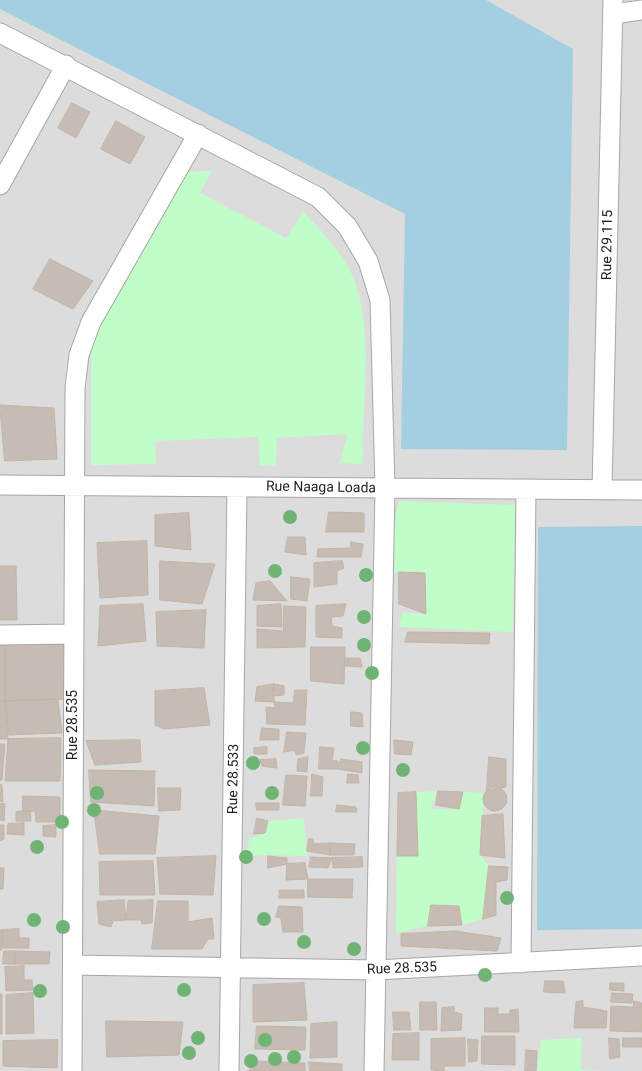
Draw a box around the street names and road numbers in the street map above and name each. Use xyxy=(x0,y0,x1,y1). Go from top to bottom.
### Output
street label: Rue 29.115 xyxy=(599,210,617,280)
street label: Rue Naaga Loada xyxy=(266,479,376,497)
street label: Rue 28.535 xyxy=(65,690,81,760)
street label: Rue 28.533 xyxy=(225,744,243,814)
street label: Rue 28.535 xyxy=(367,959,437,979)

